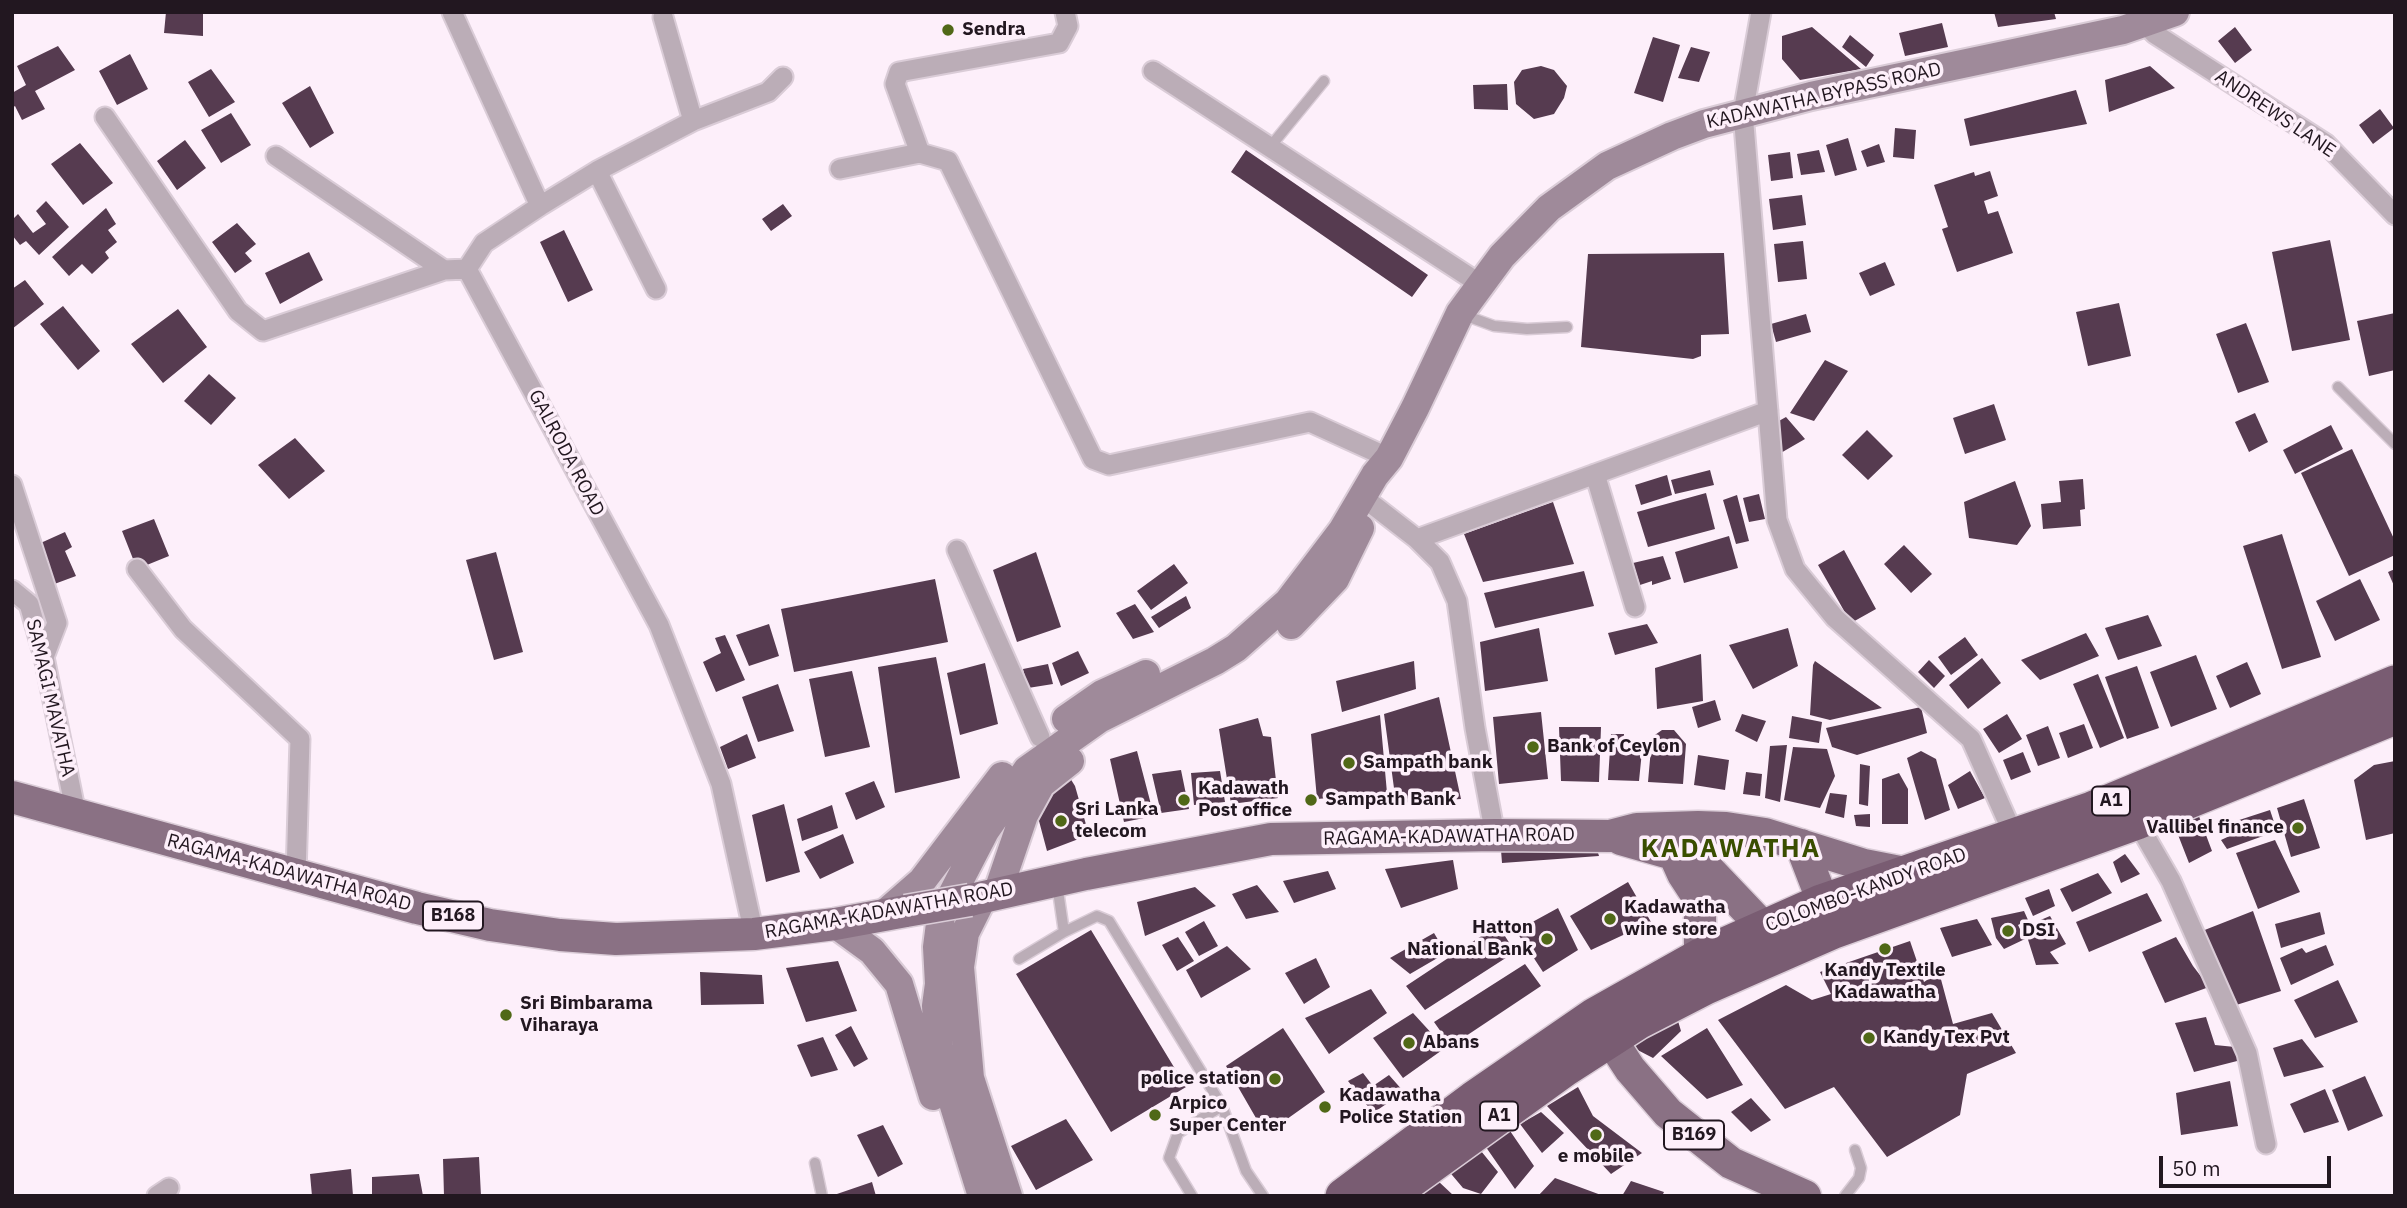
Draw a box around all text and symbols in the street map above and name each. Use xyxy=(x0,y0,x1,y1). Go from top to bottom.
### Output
place label: Sendra xyxy=(962,19,1026,41)
marker: Sendra xyxy=(940,22,956,38)
street label: KADAWATHA BYPASS ROAD xyxy=(1705,58,1943,134)
street label: ANDREWS LANE xyxy=(2210,65,2340,163)
street label: GALRODA ROAD xyxy=(523,386,609,520)
street label: SAMAGI MAVATHA xyxy=(21,617,79,779)
place label: Bank of Ceylon xyxy=(1547,736,1680,758)
marker: Bank of Ceylon xyxy=(1525,739,1541,755)
place label: Sampath bank xyxy=(1363,752,1493,774)
marker: Sampath bank xyxy=(1341,755,1357,771)
place label: Kadawath Post office xyxy=(1198,778,1292,822)
road number: A1 xyxy=(2092,786,2130,816)
place label: Sampath Bank xyxy=(1325,789,1456,811)
marker: Kadawath Post office xyxy=(1176,792,1192,808)
marker: Sampath Bank xyxy=(1303,792,1319,808)
place label: Sri Lanka telecom xyxy=(1075,799,1159,843)
marker: Sri Lanka telecom xyxy=(1053,813,1069,829)
place label: Vallibel finance xyxy=(2146,817,2284,839)
marker: Vallibel finance xyxy=(2290,820,2306,836)
street label: RAGAMA-KADAWATHA ROAD xyxy=(1323,823,1575,851)
street label: RAGAMA-KADAWATHA ROAD xyxy=(164,829,414,917)
district label: KADAWATHA xyxy=(1642,833,1820,865)
street label: COLOMBO-KANDY ROAD xyxy=(1762,843,1970,937)
street label: RAGAMA-KADAWATHA ROAD xyxy=(763,878,1015,944)
place label: Kadawatha wine store xyxy=(1624,897,1726,941)
road number: B168 xyxy=(423,902,483,931)
marker: Kadawatha wine store xyxy=(1602,911,1618,927)
place label: Hatton National Bank xyxy=(1407,917,1533,961)
place label: DSI xyxy=(2022,920,2055,942)
marker: DSI xyxy=(2000,923,2016,939)
marker: Hatton National Bank xyxy=(1539,931,1555,947)
marker: Kandy Textile Kadawatha xyxy=(1877,941,1893,957)
place label: Kandy Textile Kadawatha xyxy=(1824,960,1946,1004)
place label: Sri Bimbarama Viharaya xyxy=(520,993,653,1037)
marker: Sri Bimbarama Viharaya xyxy=(498,1007,514,1023)
place label: Kandy Tex Pvt xyxy=(1883,1027,2010,1049)
marker: Kandy Tex Pvt xyxy=(1861,1030,1877,1046)
place label: Abans xyxy=(1423,1032,1479,1054)
marker: Abans xyxy=(1401,1035,1417,1051)
place label: police station xyxy=(1141,1068,1261,1090)
marker: police station xyxy=(1267,1071,1283,1087)
place label: Kadawatha Police Station xyxy=(1339,1085,1462,1129)
place label: Arpico Super Center xyxy=(1169,1093,1286,1137)
marker: Kadawatha Police Station xyxy=(1317,1099,1333,1115)
road number: A1 xyxy=(1480,1101,1518,1130)
marker: Arpico Super Center xyxy=(1147,1107,1163,1123)
road number: B169 xyxy=(1664,1120,1724,1150)
marker: e mobile xyxy=(1588,1127,1604,1143)
scale bar xyxy=(2162,1142,2334,1186)
place label: e mobile xyxy=(1558,1146,1634,1168)
text: 50 m xyxy=(2172,1154,2221,1182)

